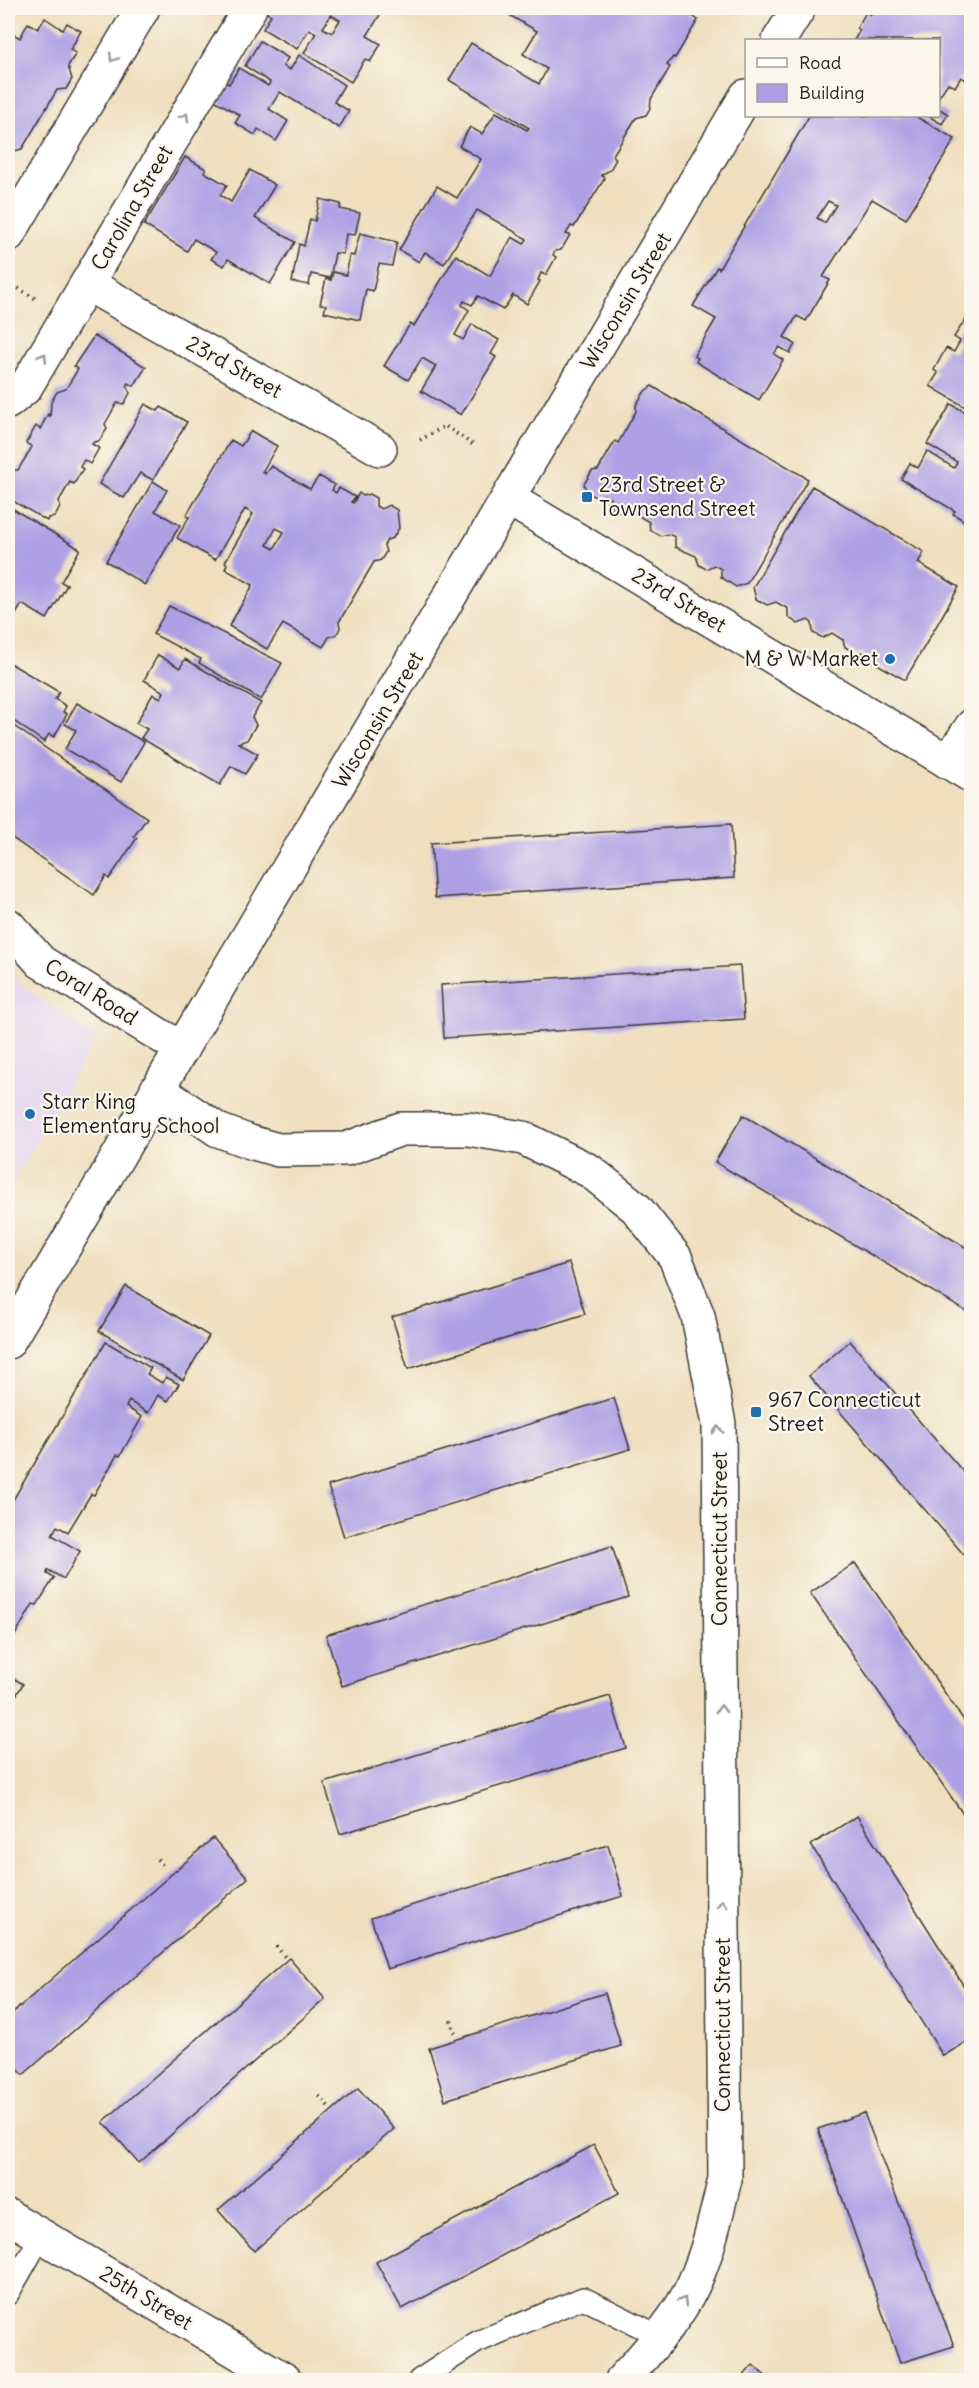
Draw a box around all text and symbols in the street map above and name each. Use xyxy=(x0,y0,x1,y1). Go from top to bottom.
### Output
legend xyxy=(745,39,940,117)
text: Road xyxy=(799,51,842,74)
one-way arrow xyxy=(109,52,121,62)
text: Building xyxy=(799,81,864,104)
one-way arrow xyxy=(178,113,190,123)
street label: Carolina Street xyxy=(85,140,178,275)
street label: Wisconsin Street xyxy=(574,227,677,374)
street label: 23rd Street xyxy=(182,329,287,404)
one-way arrow xyxy=(36,353,48,363)
place label: 23rd Street & Townsend Street xyxy=(599,471,756,522)
marker: 23rd Street & Townsend Street xyxy=(580,490,594,504)
street label: 23rd Street xyxy=(627,561,731,638)
place label: M & W Market xyxy=(744,645,878,672)
street label: Wisconsin Street xyxy=(326,646,429,793)
marker: M & W Market xyxy=(883,652,897,666)
street label: Coral Road xyxy=(40,952,143,1031)
place label: Starr King Elementary School xyxy=(42,1088,219,1139)
marker: Starr King Elementary School xyxy=(23,1107,37,1121)
place label: 967 Connecticut Street xyxy=(768,1386,921,1437)
marker: 967 Connecticut Street xyxy=(749,1405,763,1419)
one-way arrow xyxy=(712,1425,725,1434)
street label: Connecticut Street xyxy=(706,1452,733,1626)
one-way arrow xyxy=(715,1704,727,1713)
one-way arrow xyxy=(716,1899,728,1908)
street label: Connecticut Street xyxy=(709,1938,736,2112)
street label: 25th Street xyxy=(95,2259,198,2336)
one-way arrow xyxy=(676,2297,688,2307)

